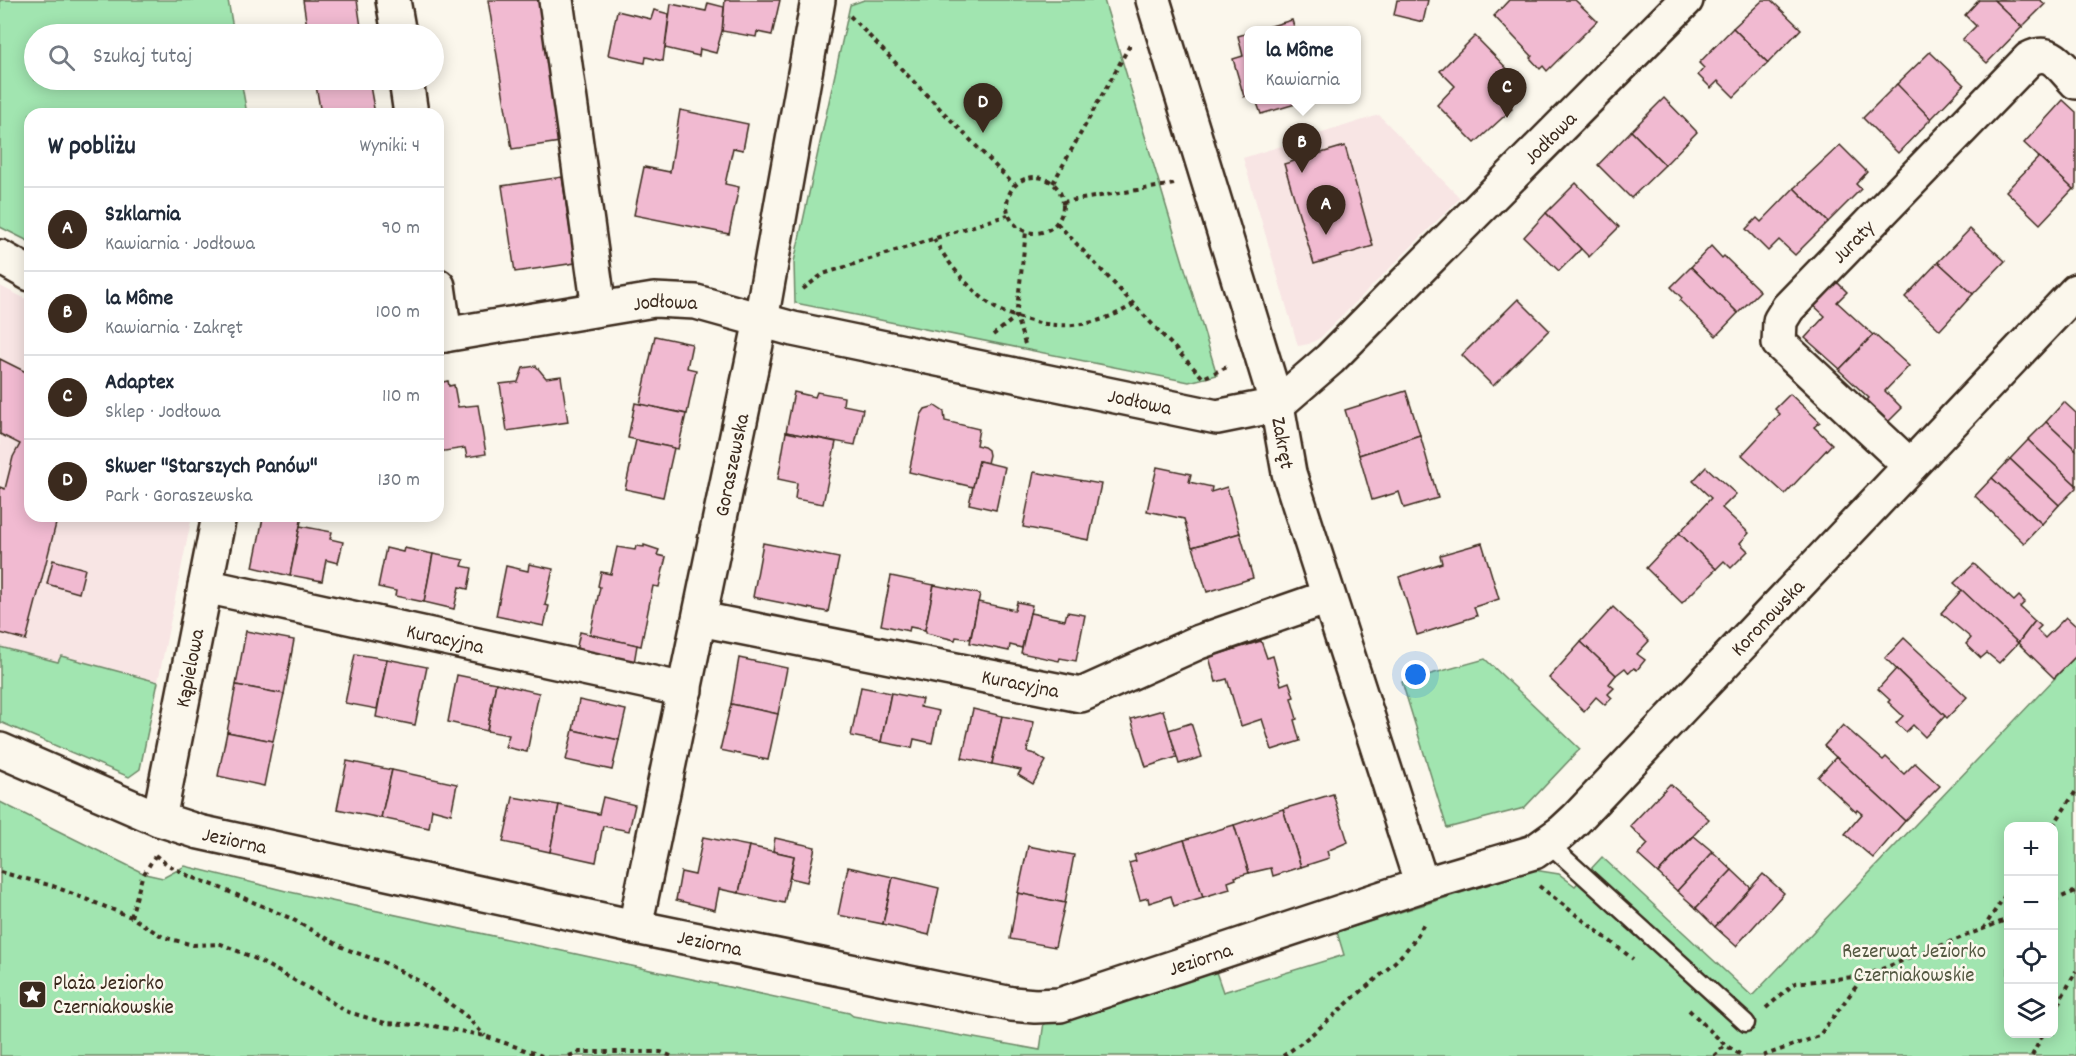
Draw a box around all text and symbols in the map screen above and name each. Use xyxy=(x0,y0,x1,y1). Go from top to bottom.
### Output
search box xyxy=(24,24,444,90)
popup xyxy=(1244,26,1361,104)
text: la Môme xyxy=(1265,36,1333,67)
icon: search xyxy=(45,41,78,74)
text: Szukaj tutaj xyxy=(93,42,192,73)
text: Kawiarnia xyxy=(1265,67,1340,95)
pin: C xyxy=(1488,68,1526,118)
pin: D xyxy=(964,84,1002,133)
street label: Jodłowa xyxy=(1518,105,1586,173)
pin: B xyxy=(1282,124,1322,173)
text: W pobliżu xyxy=(48,129,136,166)
text: Wyniki: 4 xyxy=(359,133,420,161)
pin: A xyxy=(1306,186,1346,235)
text: Szklarnia xyxy=(105,200,180,231)
street label: Juraty xyxy=(1826,214,1884,272)
text: A xyxy=(62,215,73,243)
text: 90 m xyxy=(382,215,420,243)
text: Kawiarnia · Jodłowa xyxy=(105,231,255,259)
text: la Môme xyxy=(105,284,173,315)
street label: Jodłowa xyxy=(631,288,699,321)
text: B xyxy=(63,299,72,327)
text: 100 m xyxy=(376,299,420,327)
text: Kawiarnia · Zakręt xyxy=(105,315,243,343)
text: Adaptex xyxy=(105,368,174,399)
text: C xyxy=(63,383,72,411)
text: 110 m xyxy=(382,383,420,411)
street label: Jodłowa xyxy=(1104,383,1175,425)
text: Sklep · Jodłowa xyxy=(105,399,220,427)
street label: Goraszewska xyxy=(709,410,759,520)
street label: Zakręt xyxy=(1261,415,1300,472)
text: Skwer "Starszych Panów" xyxy=(105,452,318,483)
text: D xyxy=(62,467,73,495)
text: 130 m xyxy=(378,467,420,495)
text: Park · Goraszewska xyxy=(105,483,252,511)
street label: Koronowska xyxy=(1725,573,1814,665)
street label: Kuracyjna xyxy=(403,618,487,664)
street label: Kąpielowa xyxy=(169,625,215,710)
your location xyxy=(1401,660,1430,689)
street label: Kuracyjna xyxy=(979,664,1063,709)
street label: Jeziorna xyxy=(199,821,270,865)
map controls xyxy=(2004,822,2058,1038)
button: + xyxy=(2004,822,2058,876)
button: − xyxy=(2004,876,2058,930)
street label: Jeziorna xyxy=(674,924,745,967)
button: locate xyxy=(2004,930,2058,984)
street label: Jeziorna xyxy=(1165,937,1238,986)
park label: Rezerwat Jeziorko Czerniakowskie xyxy=(1842,938,1986,992)
place label: Plaża Jeziorko Czerniakowskie xyxy=(53,970,174,1024)
place icon: Plaża Jeziorko Czerniakowskie xyxy=(16,978,48,1010)
button: layers xyxy=(2004,984,2058,1038)

